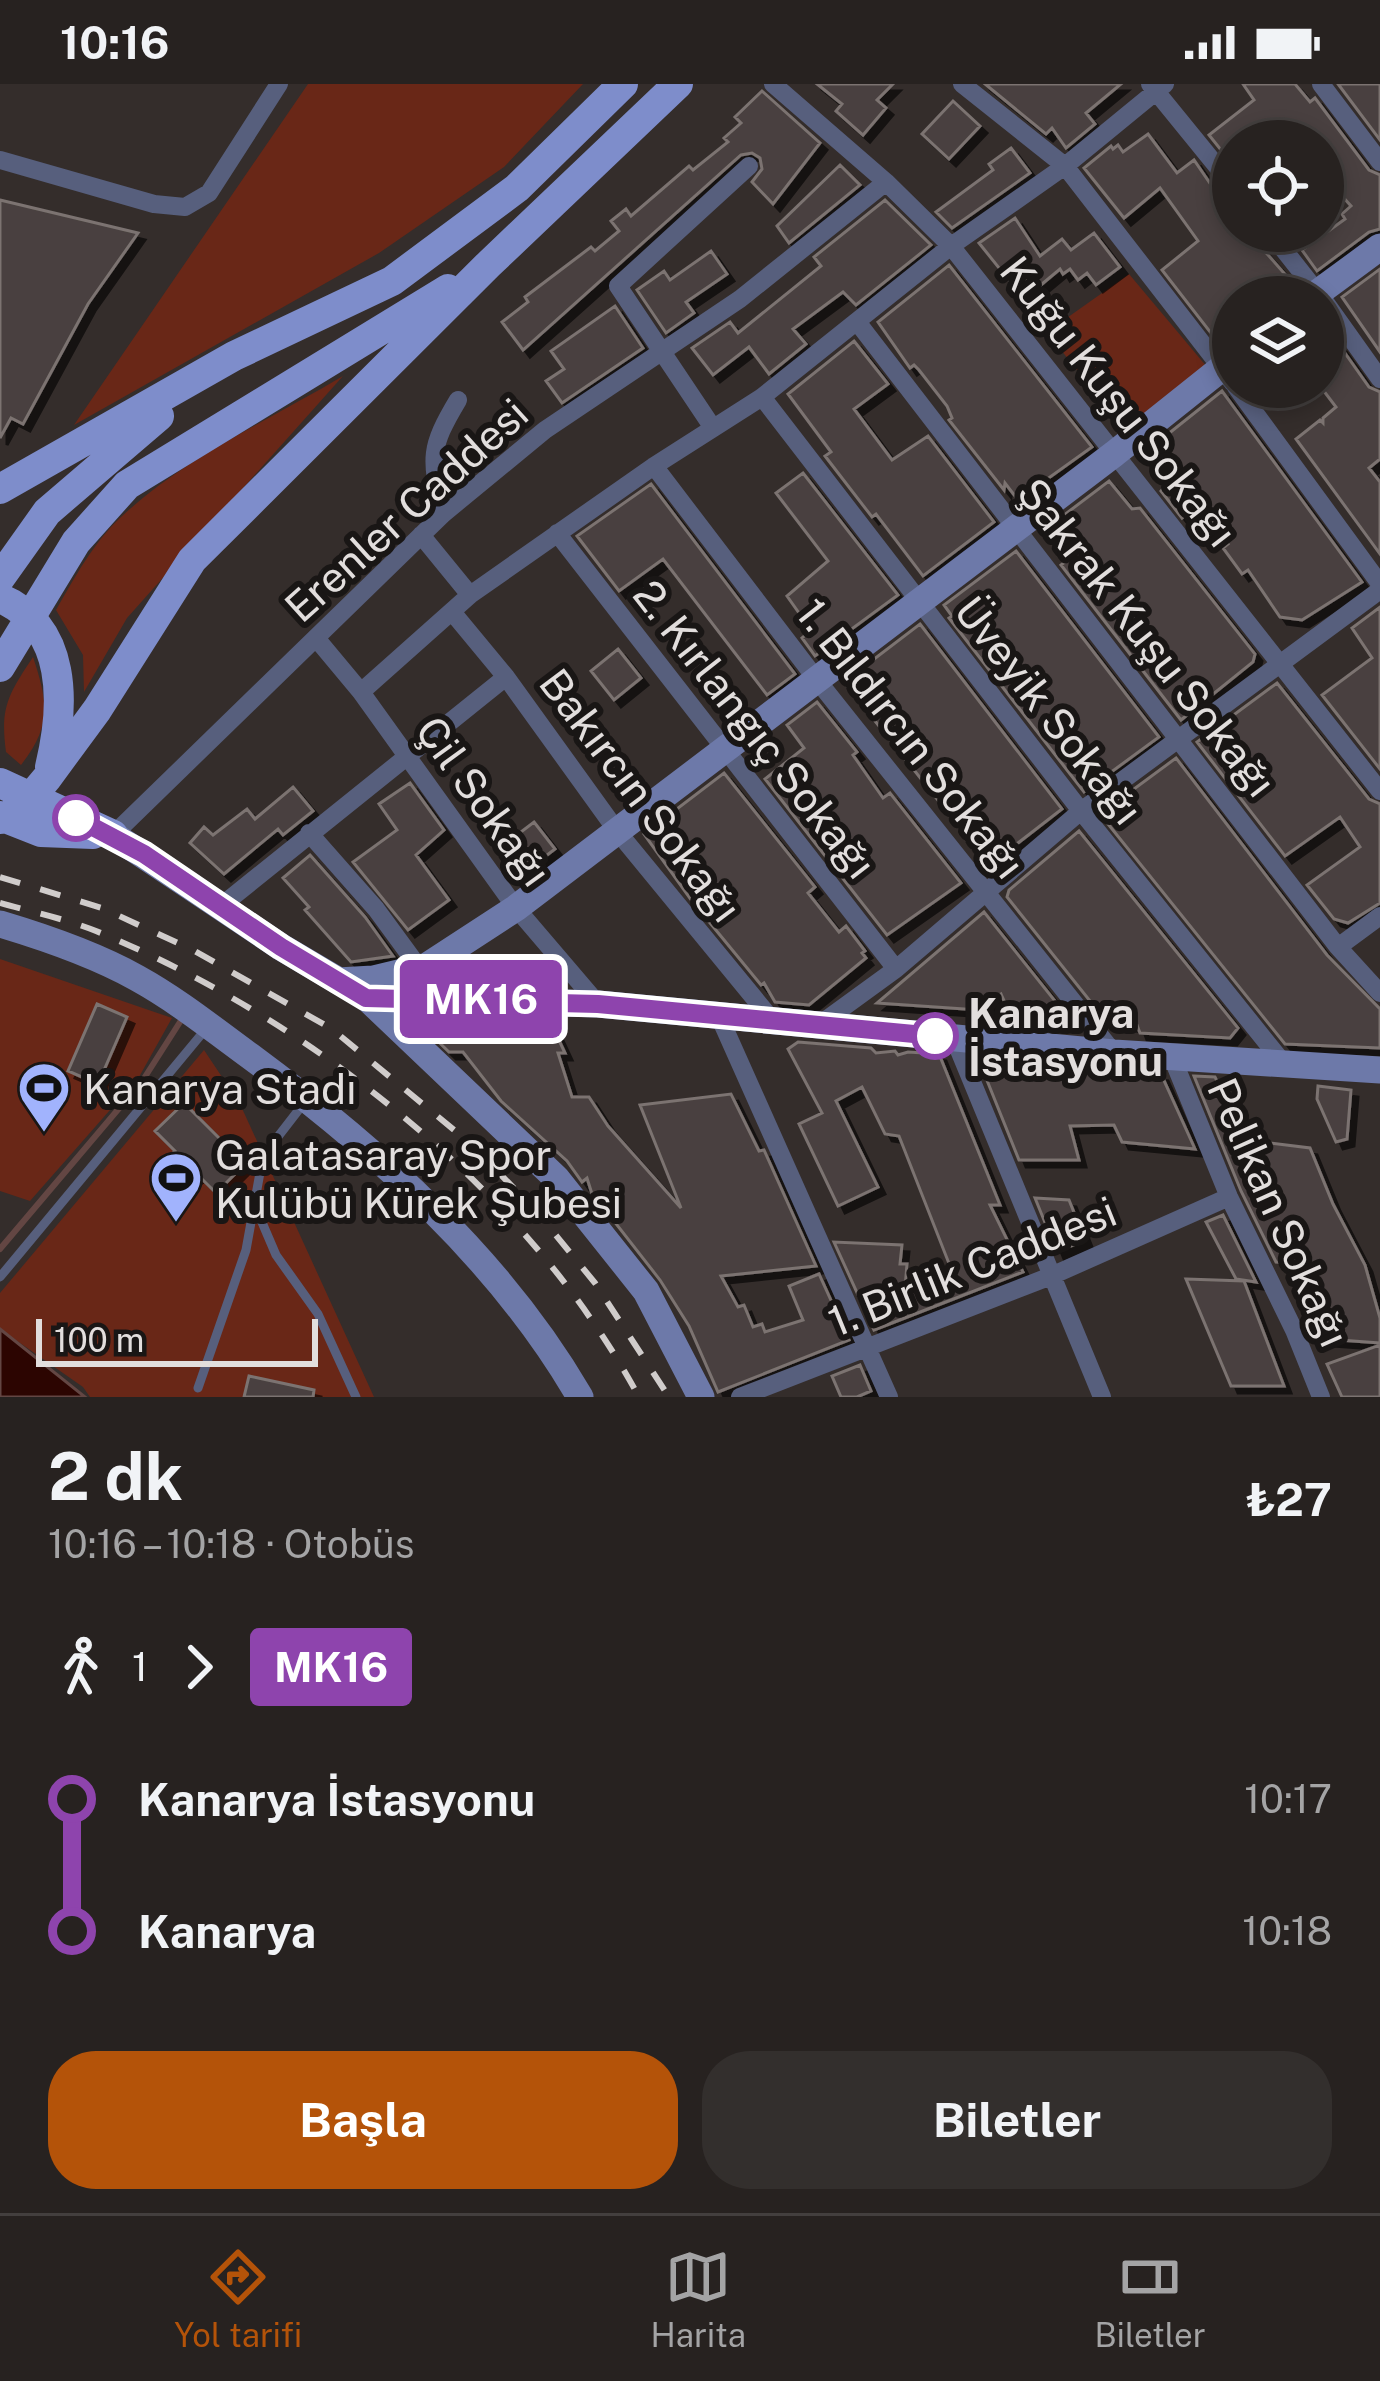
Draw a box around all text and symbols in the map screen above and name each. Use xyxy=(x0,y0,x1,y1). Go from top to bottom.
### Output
text: 10:16 xyxy=(60,16,169,69)
map controls xyxy=(1212,120,1344,408)
button: locate xyxy=(1212,120,1344,252)
street label: Kuğu Kuşu Sokağı xyxy=(991,246,1247,556)
button: layers xyxy=(1212,276,1344,408)
street label: Erenler Caddesi xyxy=(275,388,537,632)
street label: Şakrak Kuşu Sokağı xyxy=(1008,468,1286,806)
street label: 2. Kırlangıç Sokağı xyxy=(624,571,886,887)
street label: Üveyik Sokağı xyxy=(945,587,1153,833)
street label: 1. Bıldırcın Sokağı xyxy=(787,589,1035,887)
street label: Bakırcın Sokağı xyxy=(530,659,752,931)
street label: Çil Sokağı xyxy=(406,707,562,895)
unlabelled marker xyxy=(54,796,98,840)
line badge: MK16 xyxy=(397,960,565,1038)
text: MK16 xyxy=(424,974,538,1023)
place label: Kanarya İstasyonu xyxy=(968,988,1163,1085)
marker: Kanarya İstasyonu xyxy=(913,1014,957,1058)
sports icon: Kanarya Stadı xyxy=(16,1060,72,1134)
place label: Kanarya Stadı xyxy=(83,1064,357,1113)
street label: Pelikan Sokağı xyxy=(1198,1070,1360,1354)
place label: Galatasaray Spor Kulübü Kürek Şubesi xyxy=(215,1130,622,1227)
sports icon: Galatasaray Spor Kulübü Kürek Şubesi xyxy=(148,1150,204,1224)
street label: 1. Birlik Caddesi xyxy=(821,1186,1123,1346)
scale bar xyxy=(36,1313,318,1366)
text: 100 m xyxy=(54,1321,144,1359)
text: 2 dk xyxy=(48,1437,183,1515)
text: ₺27 xyxy=(1246,1473,1332,1526)
text: 10:16 – 10:18 · Otobüs xyxy=(48,1521,414,1567)
icon: walk xyxy=(48,1634,114,1700)
icon: forward xyxy=(166,1634,232,1700)
text: MK16 xyxy=(274,1642,388,1691)
text: 1 xyxy=(132,1644,148,1690)
text: Kanarya İstasyonu xyxy=(138,1773,535,1826)
text: 10:17 xyxy=(1244,1776,1332,1822)
text: Kanarya xyxy=(138,1905,316,1958)
text: 10:18 xyxy=(1242,1908,1332,1954)
button: Başla xyxy=(48,2051,678,2189)
button: Biletler xyxy=(702,2051,1332,2189)
tab: Yol tarifi xyxy=(174,2244,302,2354)
tab: Harita xyxy=(651,2244,746,2354)
tab: Biletler xyxy=(1095,2244,1206,2354)

